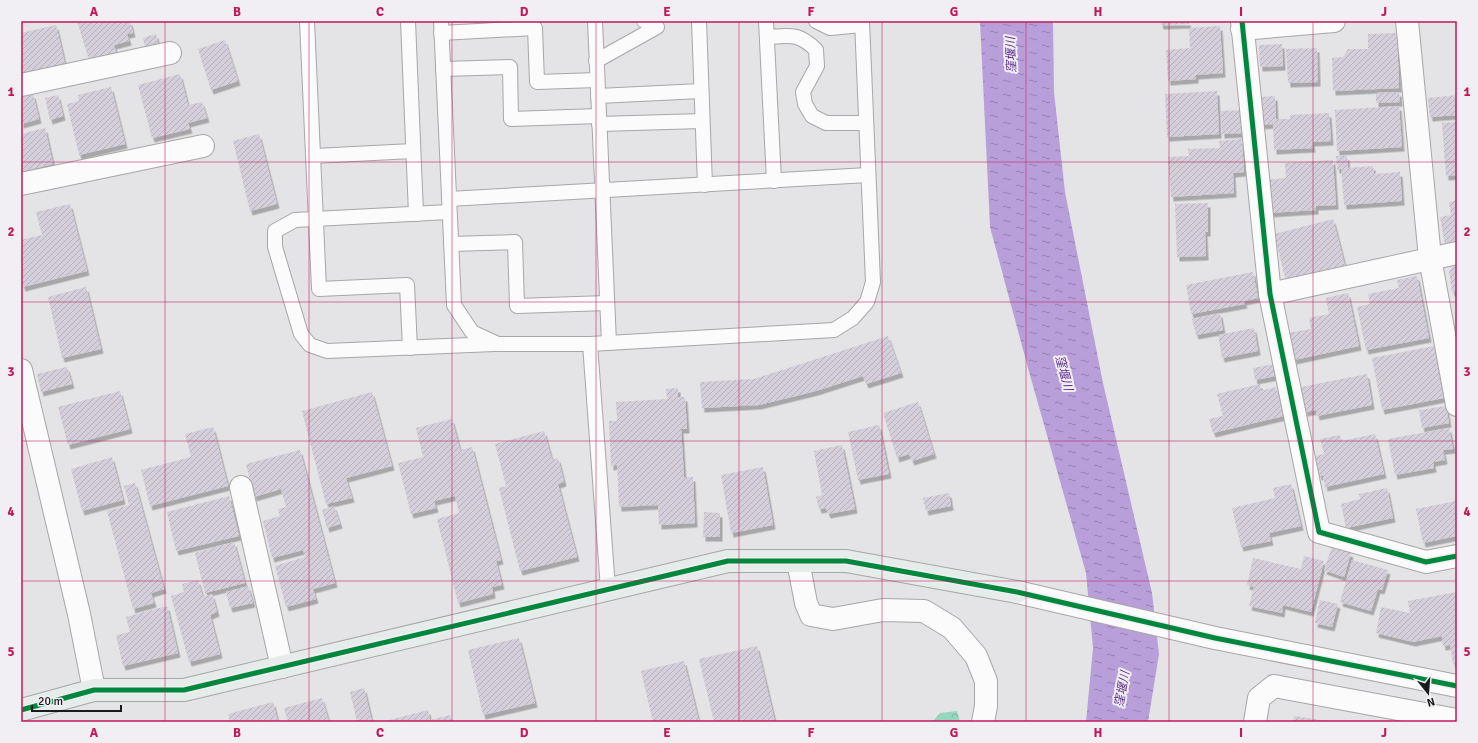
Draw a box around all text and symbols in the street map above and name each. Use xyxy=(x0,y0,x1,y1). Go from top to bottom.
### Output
text: A xyxy=(90,4,99,20)
text: B xyxy=(233,4,241,20)
text: C xyxy=(376,4,384,20)
text: D xyxy=(520,4,529,20)
text: E xyxy=(663,4,671,20)
text: F xyxy=(808,4,815,20)
text: G xyxy=(950,4,958,20)
text: H xyxy=(1094,4,1102,20)
text: I xyxy=(1239,4,1243,20)
text: J xyxy=(1381,4,1387,20)
water label: 窪堰川 xyxy=(1003,35,1020,73)
text: 1 xyxy=(7,84,15,100)
text: 1 xyxy=(1463,84,1471,100)
text: 2 xyxy=(7,224,15,240)
text: 2 xyxy=(1463,224,1471,240)
water label: 窪堰川 xyxy=(1052,354,1076,394)
text: 3 xyxy=(7,364,15,380)
text: 3 xyxy=(1463,364,1471,380)
text: 4 xyxy=(7,504,15,520)
text: 4 xyxy=(1463,504,1471,520)
text: 5 xyxy=(7,644,15,660)
text: 5 xyxy=(1463,644,1471,660)
water label: 窪堰川 xyxy=(1112,668,1133,708)
north arrow xyxy=(1408,673,1448,713)
scale bar xyxy=(32,687,121,713)
text: 20 m xyxy=(38,694,63,709)
text: N xyxy=(1425,695,1436,709)
text: A xyxy=(90,725,99,741)
text: B xyxy=(233,725,241,741)
text: C xyxy=(376,725,384,741)
text: D xyxy=(520,725,529,741)
text: E xyxy=(663,725,671,741)
text: F xyxy=(808,725,815,741)
text: G xyxy=(950,725,958,741)
text: H xyxy=(1094,725,1102,741)
text: I xyxy=(1239,725,1243,741)
text: J xyxy=(1381,725,1387,741)

